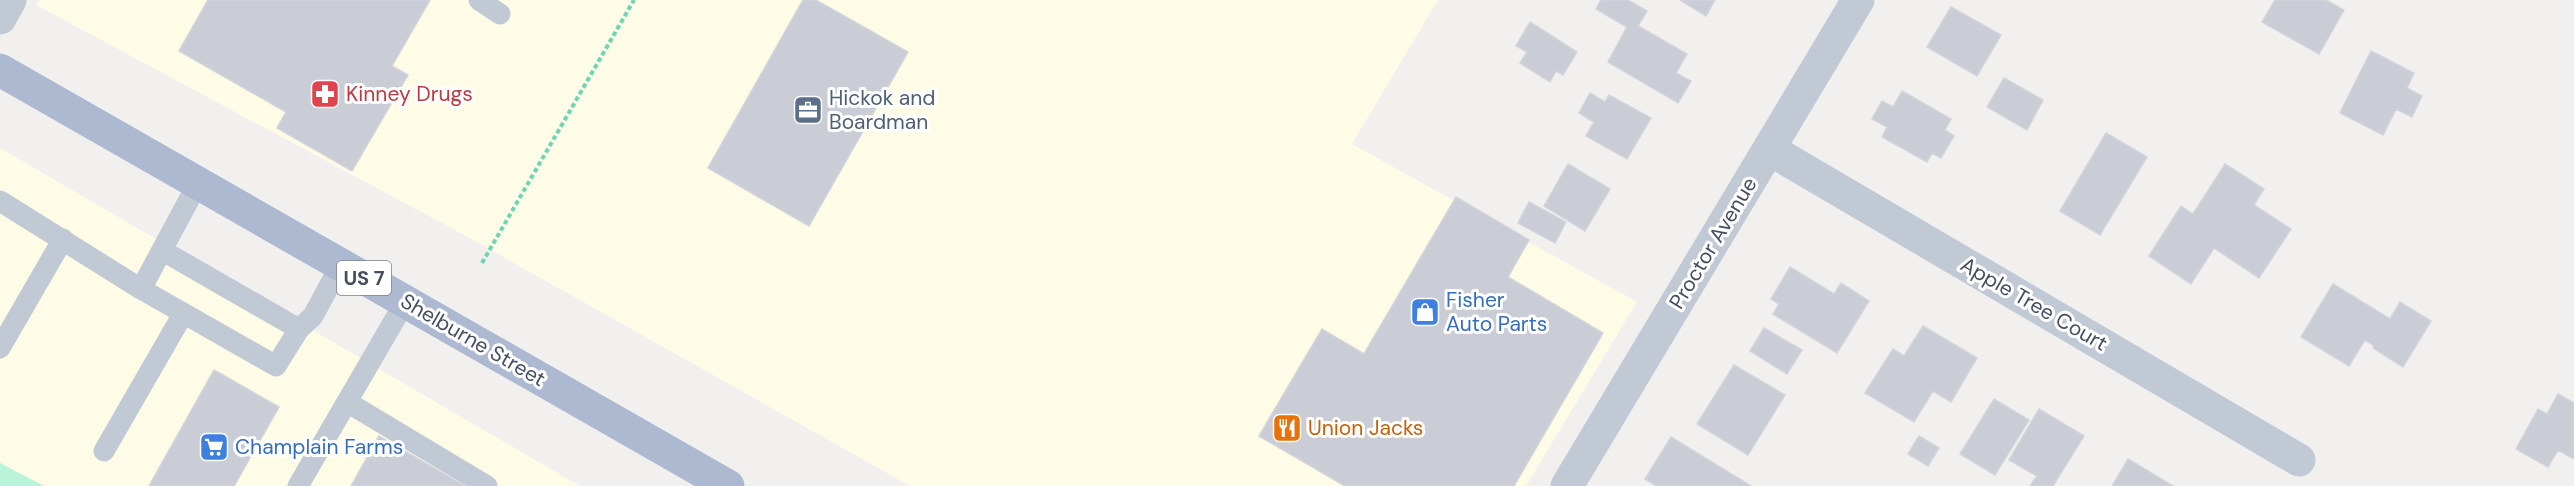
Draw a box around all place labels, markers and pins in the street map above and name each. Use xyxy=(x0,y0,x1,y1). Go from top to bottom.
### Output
pharmacy icon: Kinney Drugs xyxy=(309,78,341,110)
place label: Kinney Drugs xyxy=(346,80,473,108)
place label: Hickok and Boardman xyxy=(829,84,935,136)
office icon: Hickok and Boardman xyxy=(792,94,824,126)
place label: Fisher Auto Parts xyxy=(1446,286,1547,338)
shop icon: Fisher Auto Parts xyxy=(1409,296,1441,328)
restaurant icon: Union Jacks xyxy=(1271,412,1303,444)
place label: Union Jacks xyxy=(1308,414,1423,442)
supermarket icon: Champlain Farms xyxy=(198,431,230,463)
place label: Champlain Farms xyxy=(235,433,403,461)

